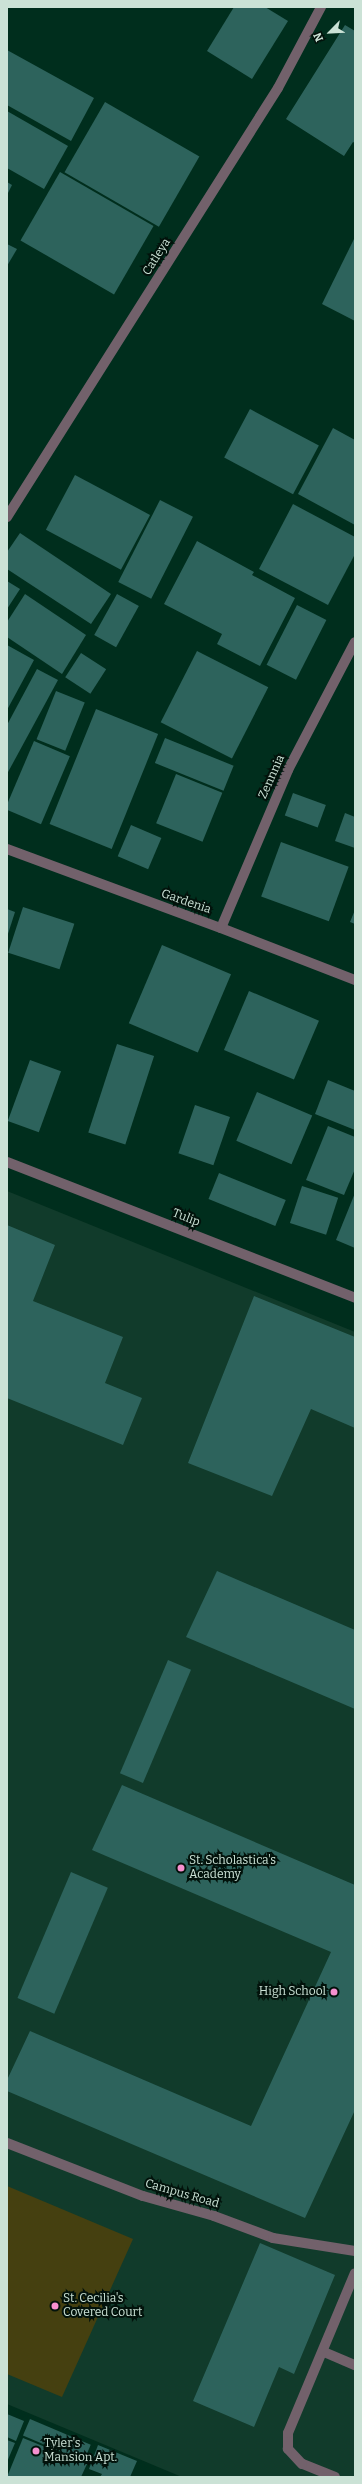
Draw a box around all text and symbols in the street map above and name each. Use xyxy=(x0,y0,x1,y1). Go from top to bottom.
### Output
north arrow xyxy=(310,12,350,52)
text: N xyxy=(311,31,326,44)
street label: Catleya xyxy=(140,236,174,278)
street label: Zennnia xyxy=(256,753,288,801)
street label: Gardenia xyxy=(159,887,213,917)
street label: Tulip xyxy=(170,1206,202,1230)
place label: St. Scholastica's Academy xyxy=(189,1854,276,1882)
marker: St. Scholastica's Academy xyxy=(176,1863,186,1873)
place label: High School xyxy=(259,1985,326,1999)
marker: High School xyxy=(329,1987,339,1997)
street label: Campus Road xyxy=(143,2177,221,2211)
place label: St. Cecilia's Covered Court xyxy=(63,2292,142,2320)
marker: St. Cecilia's Covered Court xyxy=(50,2301,60,2311)
place label: Tyler's Mansion Apt. xyxy=(44,2437,117,2465)
marker: Tyler's Mansion Apt. xyxy=(31,2446,41,2456)

